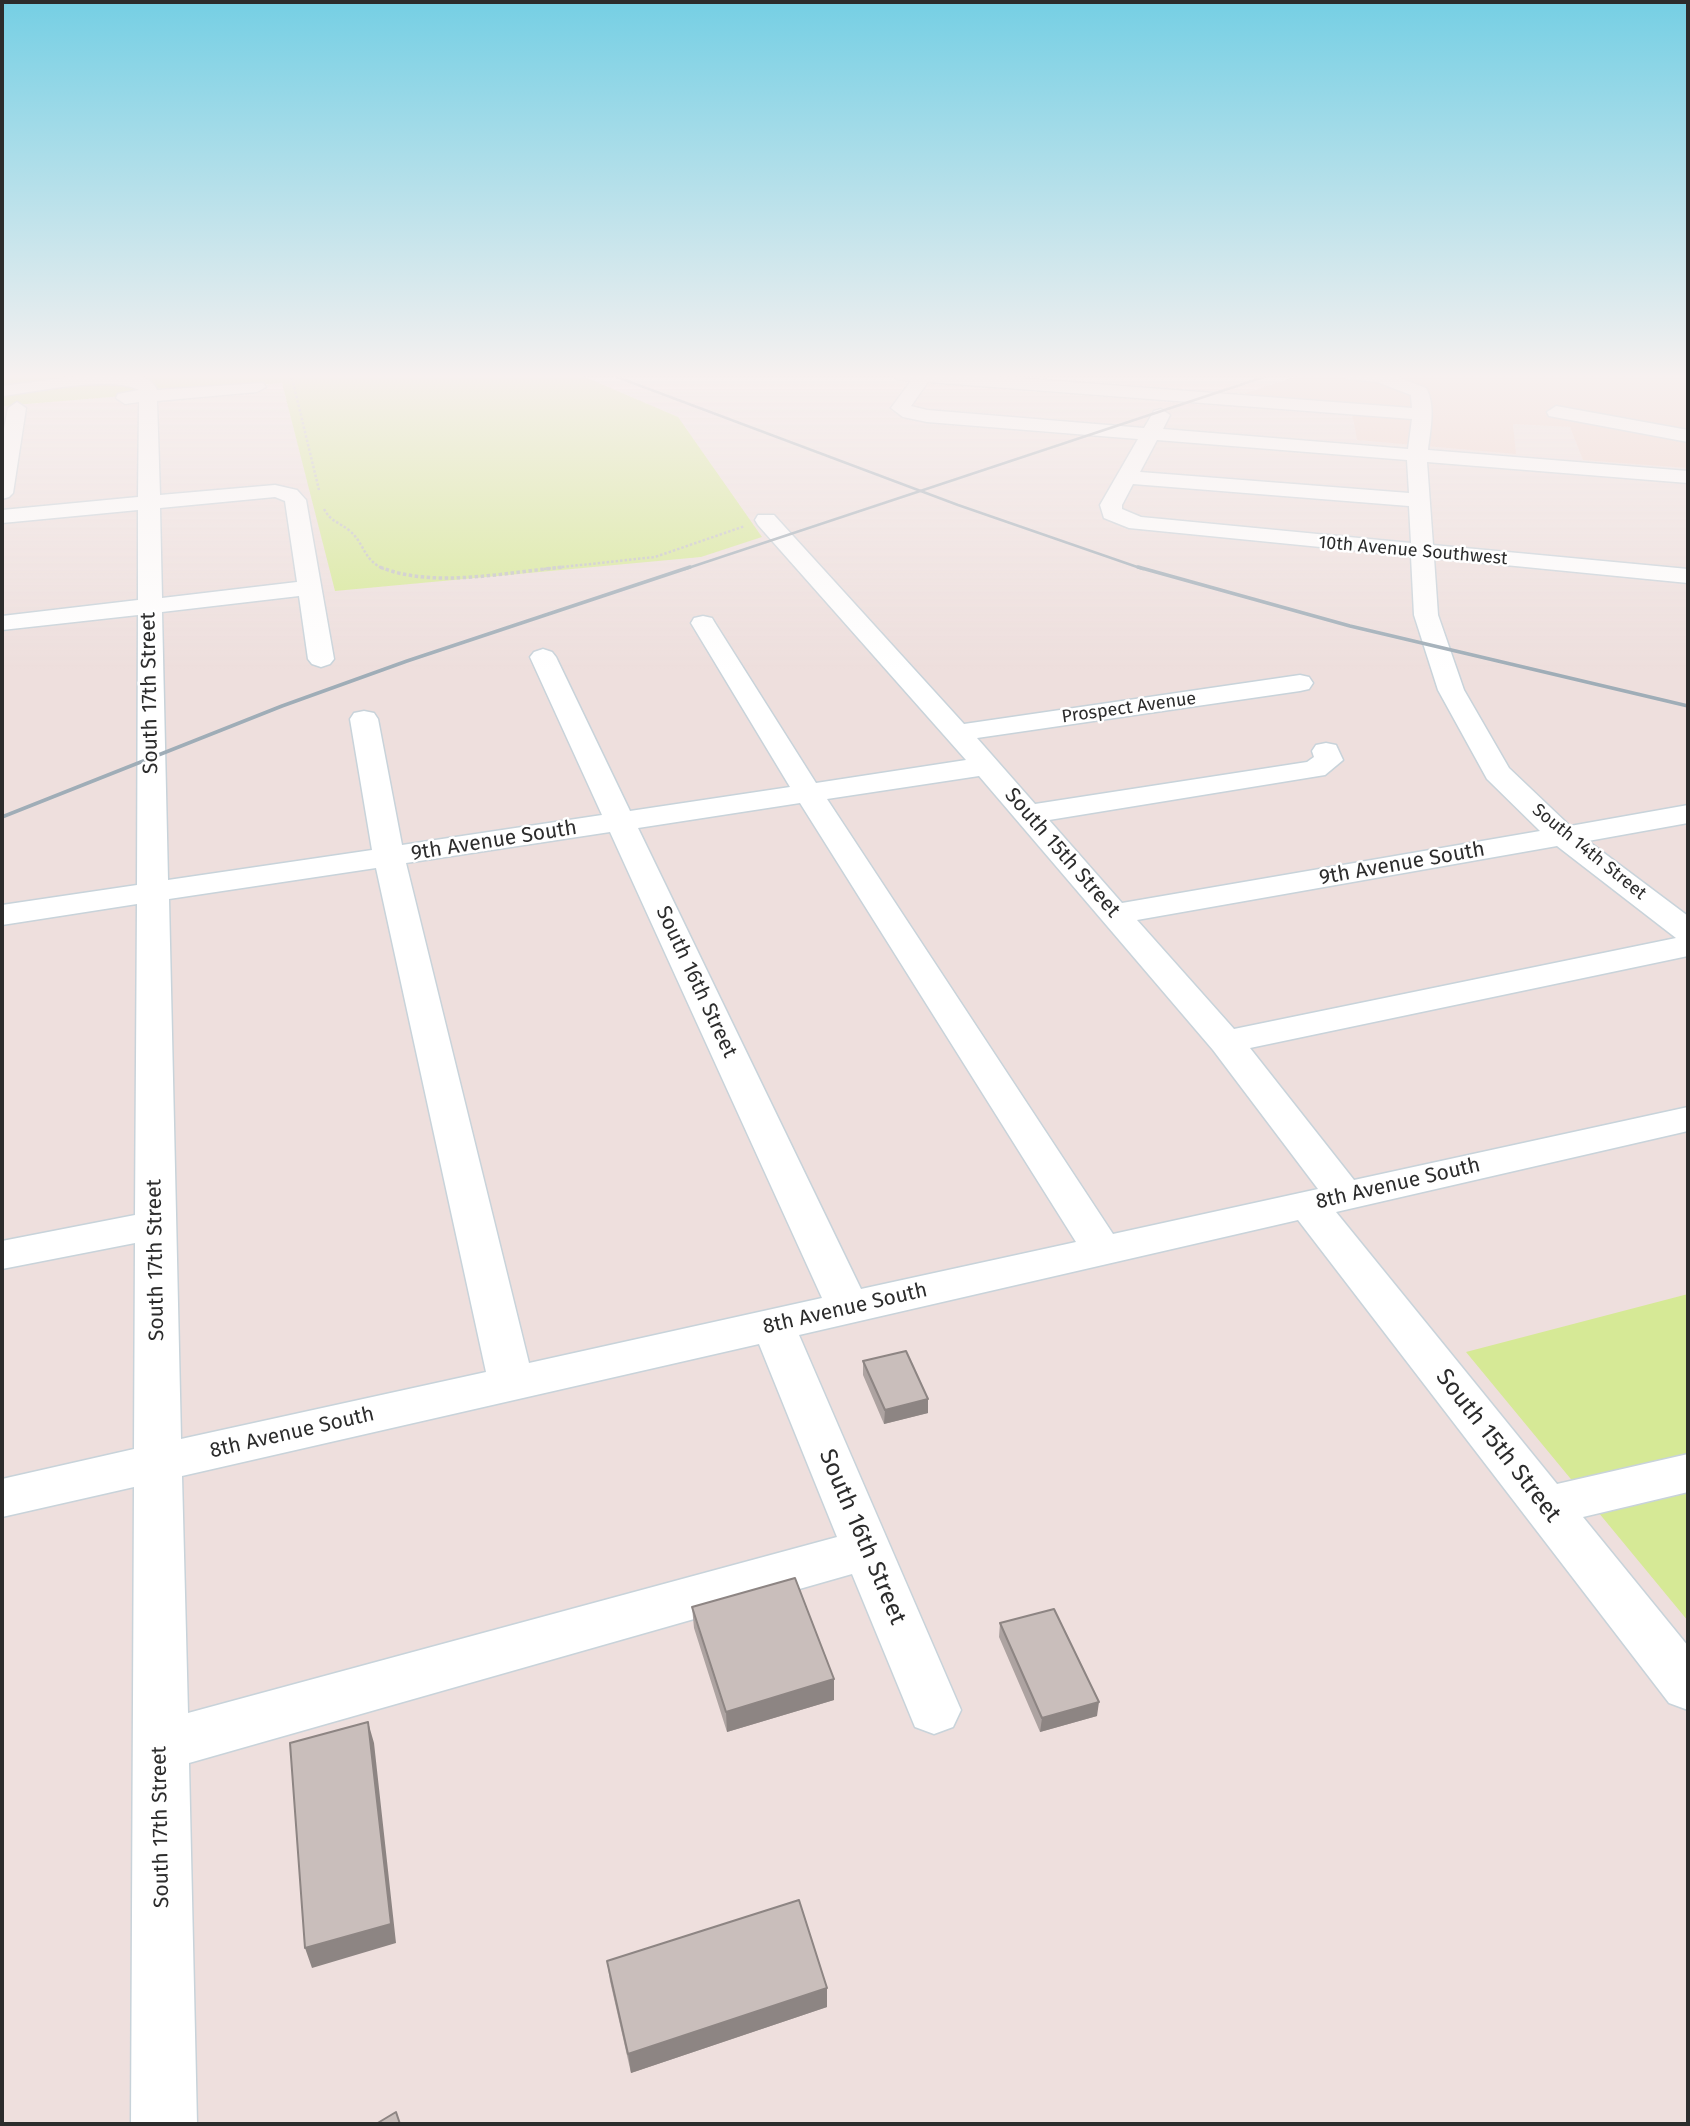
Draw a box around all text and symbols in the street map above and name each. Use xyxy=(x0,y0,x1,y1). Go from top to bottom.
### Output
street label: 10th Avenue Southwest xyxy=(1318,532,1508,570)
street label: South 17th Street xyxy=(136,612,164,774)
street label: Prospect Avenue xyxy=(1060,688,1198,728)
street label: South 15th Street xyxy=(999,783,1125,923)
street label: South 14th Street xyxy=(1528,799,1650,905)
street label: 9th Avenue South xyxy=(409,815,579,867)
street label: 9th Avenue South xyxy=(1317,837,1487,891)
street label: South 16th Street xyxy=(650,902,742,1062)
street label: 8th Avenue South xyxy=(1313,1153,1483,1215)
street label: South 17th Street xyxy=(142,1179,170,1341)
street label: 8th Avenue South xyxy=(760,1278,930,1340)
street label: South 15th Street xyxy=(1429,1364,1567,1528)
street label: 8th Avenue South xyxy=(207,1402,377,1464)
street label: South 16th Street xyxy=(812,1445,912,1629)
street label: South 17th Street xyxy=(147,1746,175,1908)

